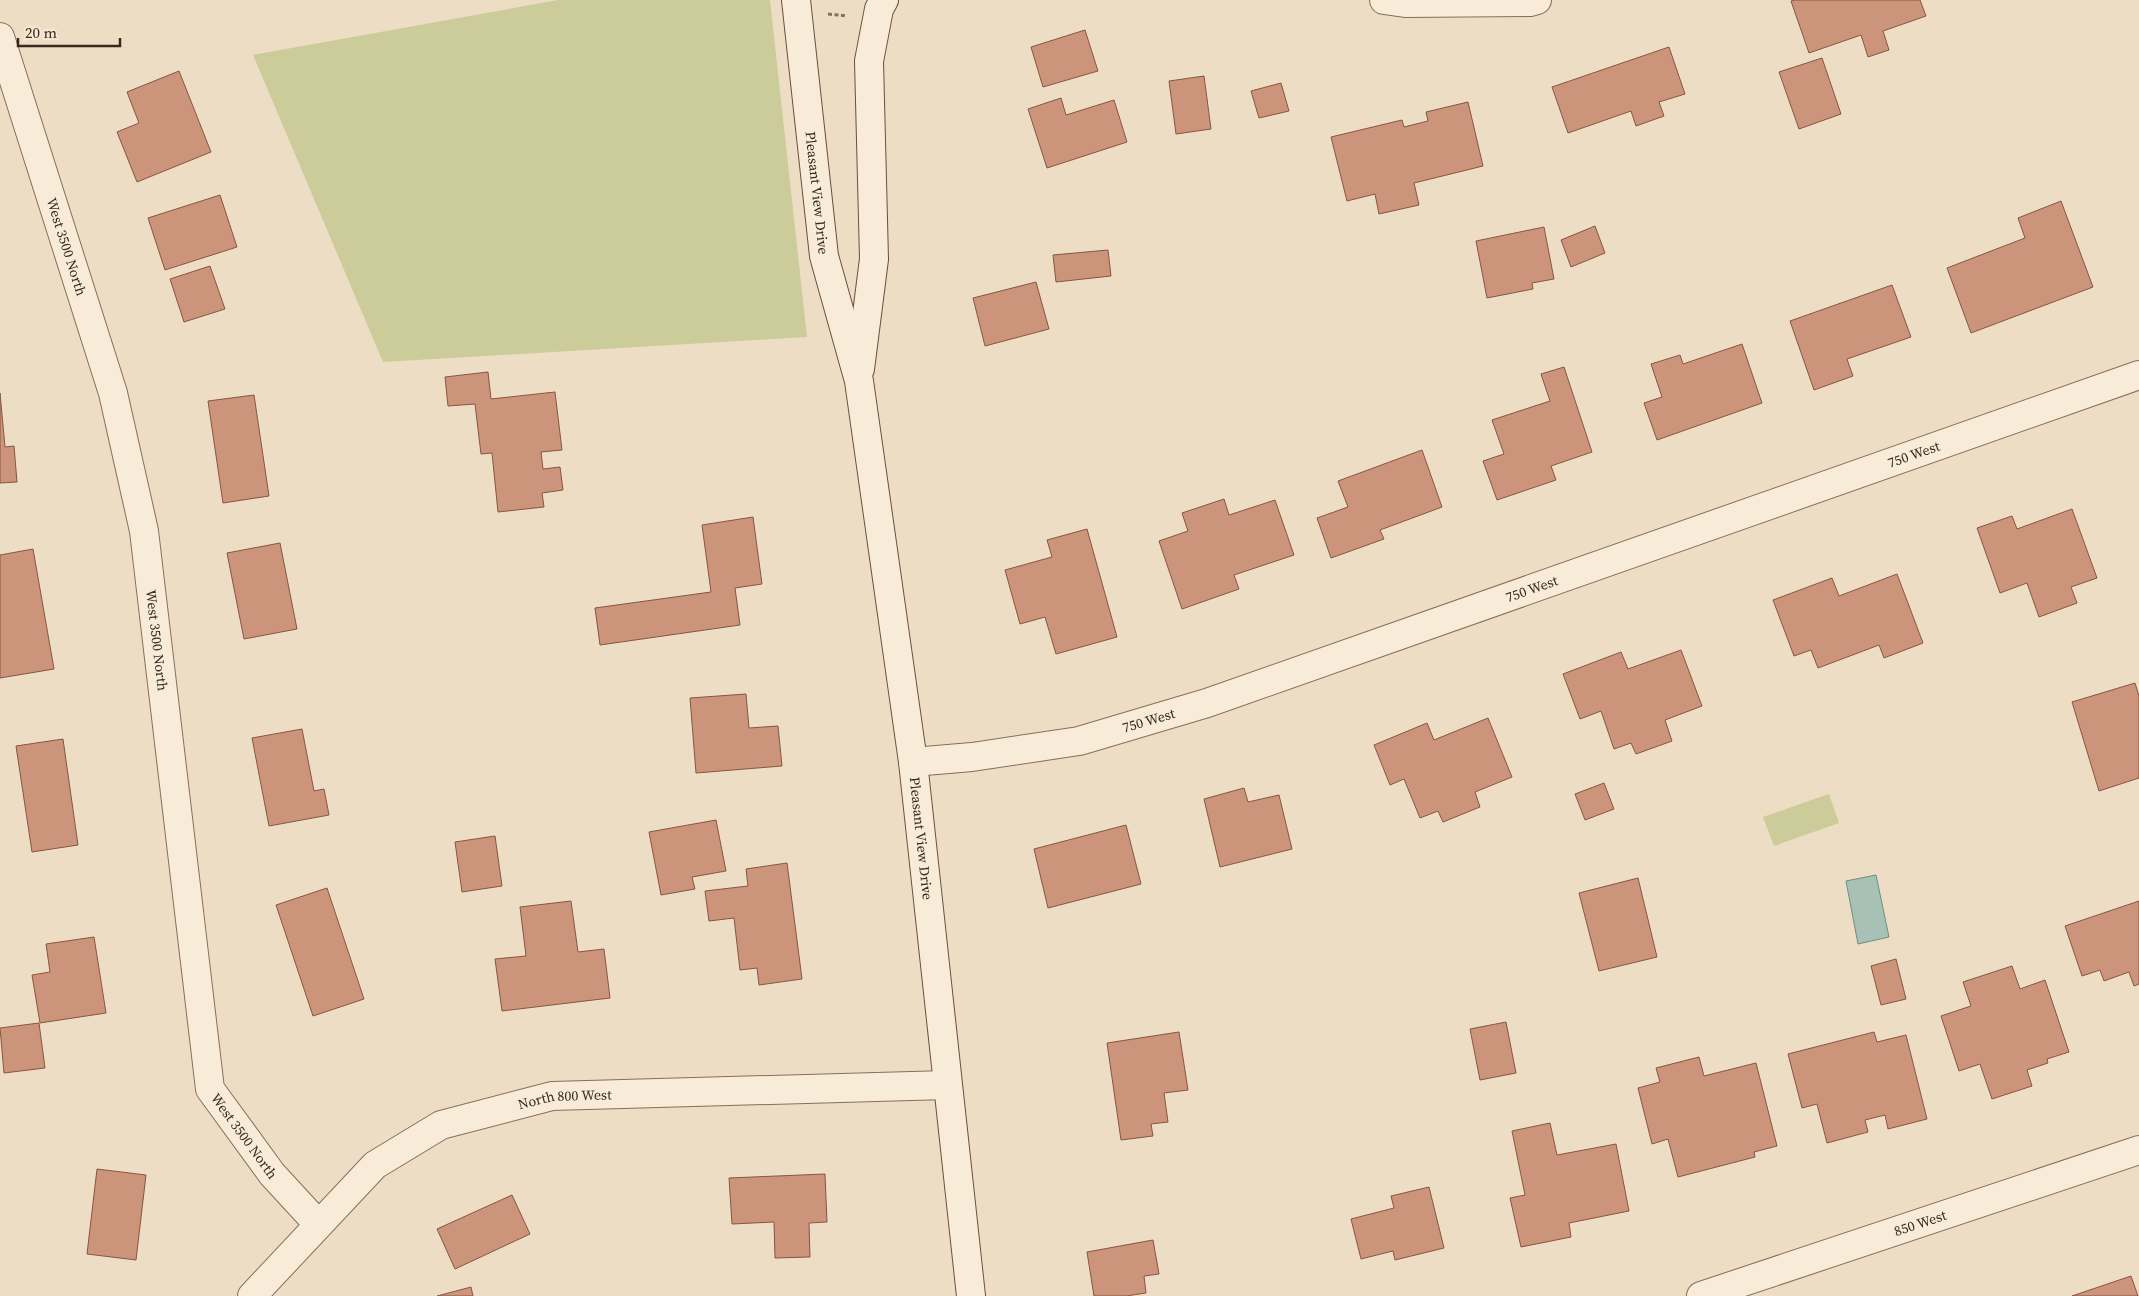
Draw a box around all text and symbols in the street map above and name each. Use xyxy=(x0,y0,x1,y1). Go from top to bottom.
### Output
scale bar xyxy=(18,15,120,47)
text: 20 m xyxy=(25,22,57,43)
street label: Pleasant View Drive xyxy=(800,130,834,255)
street label: West 3500 North xyxy=(42,195,91,298)
street label: 750 West xyxy=(1885,436,1943,473)
street label: 750 West xyxy=(1503,570,1561,607)
street label: West 3500 North xyxy=(141,589,173,692)
street label: 750 West xyxy=(1120,703,1178,738)
street label: Pleasant View Drive xyxy=(905,776,938,901)
street label: North 800 West xyxy=(516,1084,612,1114)
street label: West 3500 North xyxy=(206,1089,282,1183)
street label: 850 West xyxy=(1891,1205,1949,1241)

